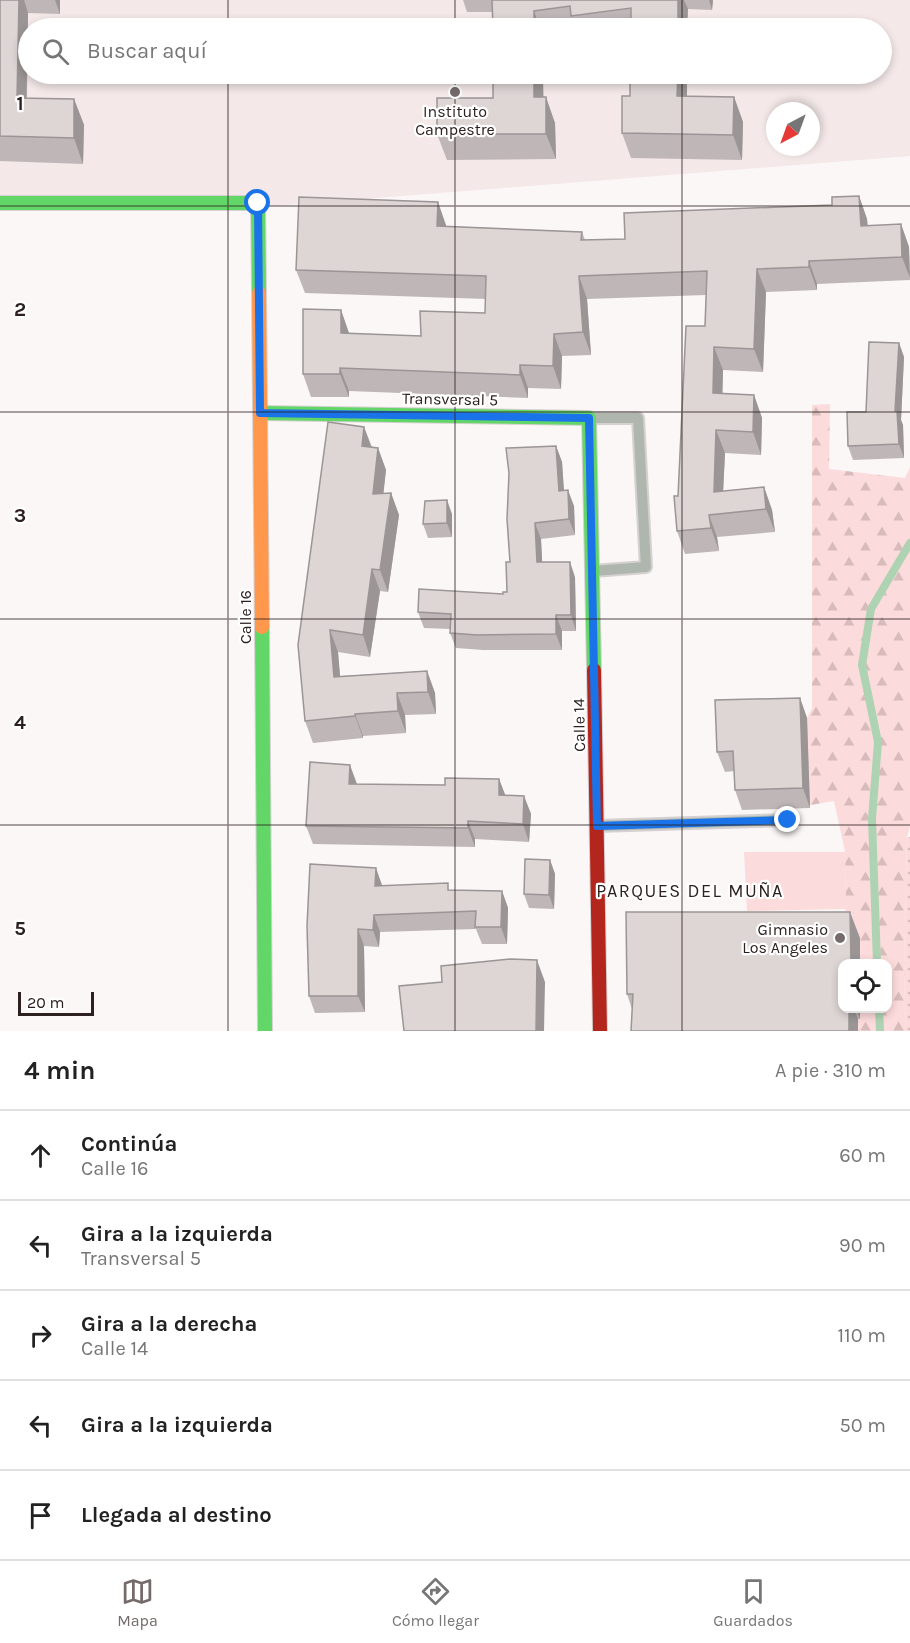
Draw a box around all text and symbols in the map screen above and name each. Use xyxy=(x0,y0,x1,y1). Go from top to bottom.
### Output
search box xyxy=(18,18,892,84)
icon: search xyxy=(39,35,72,68)
text: Buscar aquí xyxy=(87,38,207,64)
marker: Instituto Campestre xyxy=(448,85,462,99)
text: 1 xyxy=(16,92,24,115)
place label: Instituto Campestre xyxy=(415,102,495,139)
north arrow xyxy=(766,102,820,156)
route start xyxy=(244,189,270,215)
text: 2 xyxy=(14,298,26,321)
street label: Transversal 5 xyxy=(402,389,498,409)
text: 3 xyxy=(14,504,26,527)
street label: Calle 16 xyxy=(236,590,255,644)
street label: Calle 14 xyxy=(569,698,589,752)
text: 4 xyxy=(14,711,26,734)
route end xyxy=(774,806,800,832)
district label: PARQUES DEL MUÑA xyxy=(596,880,784,902)
text: 5 xyxy=(14,917,26,940)
place label: Gimnasio Los Angeles xyxy=(742,920,828,957)
marker: Gimnasio Los Angeles xyxy=(833,931,847,945)
map controls xyxy=(838,959,892,1013)
button: locate xyxy=(838,959,892,1013)
scale bar xyxy=(18,989,94,1016)
text: 20 m xyxy=(27,993,65,1012)
text: 4 min xyxy=(24,1055,95,1086)
text: A pie · 310 m xyxy=(775,1059,886,1082)
text: Continúa xyxy=(81,1131,177,1157)
icon: ahead xyxy=(24,1139,57,1172)
text: 60 m xyxy=(839,1144,886,1167)
text: Calle 16 xyxy=(81,1157,149,1180)
text: Gira a la izquierda xyxy=(81,1221,273,1247)
icon: left xyxy=(24,1229,57,1262)
text: 90 m xyxy=(839,1234,886,1257)
text: Transversal 5 xyxy=(81,1247,201,1270)
text: Gira a la derecha xyxy=(81,1311,257,1337)
icon: right xyxy=(24,1319,57,1352)
text: 110 m xyxy=(837,1324,886,1347)
text: Calle 14 xyxy=(81,1337,148,1360)
icon: left xyxy=(24,1409,57,1442)
text: Gira a la izquierda xyxy=(81,1412,273,1438)
text: 50 m xyxy=(839,1414,886,1437)
icon: arrive xyxy=(24,1499,57,1532)
text: Llegada al destino xyxy=(81,1502,272,1528)
tab: Mapa xyxy=(117,1575,158,1630)
tab: Cómo llegar xyxy=(392,1575,479,1630)
tab: Guardados xyxy=(713,1575,793,1630)

